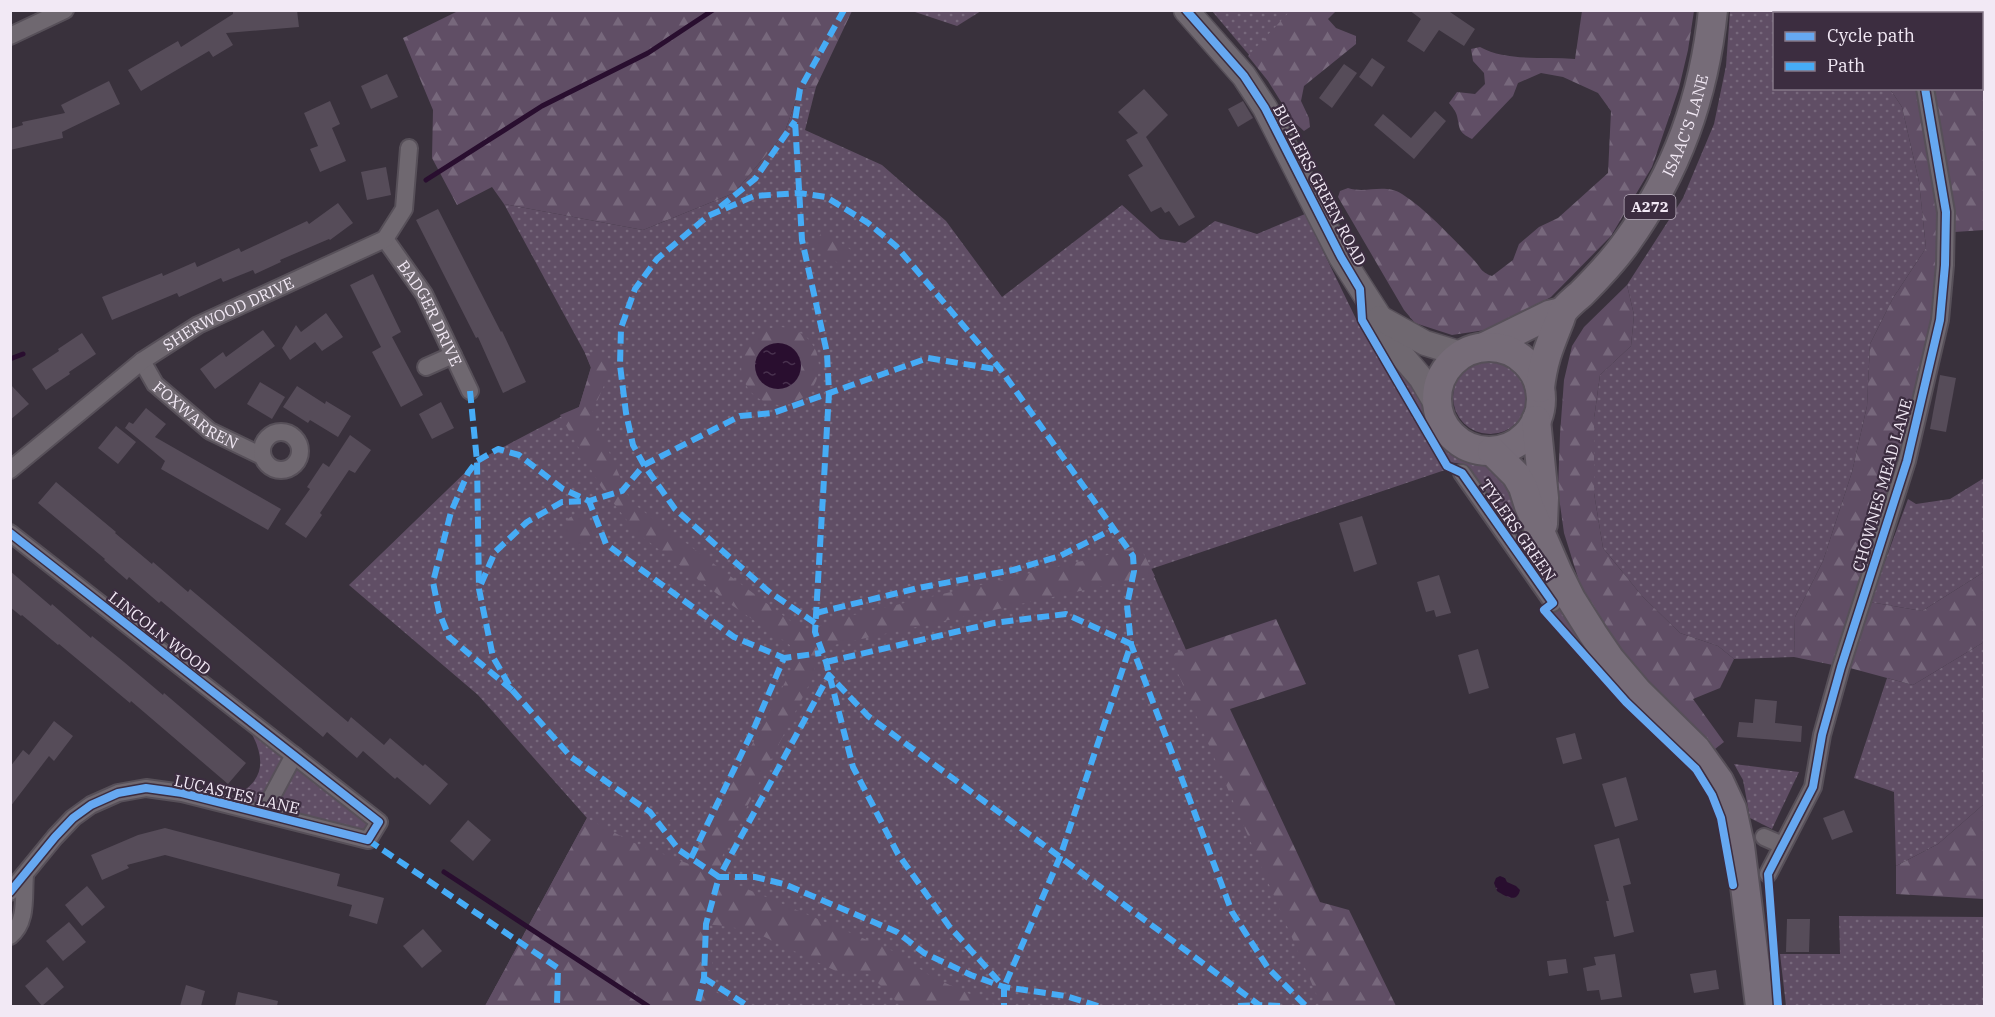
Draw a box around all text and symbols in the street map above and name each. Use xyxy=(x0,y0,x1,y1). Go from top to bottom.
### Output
legend xyxy=(1773,12,1983,90)
text: Cycle path xyxy=(1827,24,1915,47)
text: Path xyxy=(1827,54,1865,77)
street label: ISAAC'S LANE xyxy=(1658,72,1712,180)
street label: BUTLERS GREEN ROAD xyxy=(1269,101,1371,269)
road number: A272 xyxy=(1624,195,1676,219)
street label: BADGER DRIVE xyxy=(393,256,467,369)
street label: SHERWOOD DRIVE xyxy=(159,272,297,355)
street label: FOXWARREN xyxy=(149,377,242,453)
street label: CHOWNES MEAD LANE xyxy=(1848,396,1916,574)
street label: TYLERS GREEN xyxy=(1475,475,1561,585)
street label: LINCOLN WOOD xyxy=(105,587,215,679)
street label: LUCASTES LANE xyxy=(172,770,302,818)

